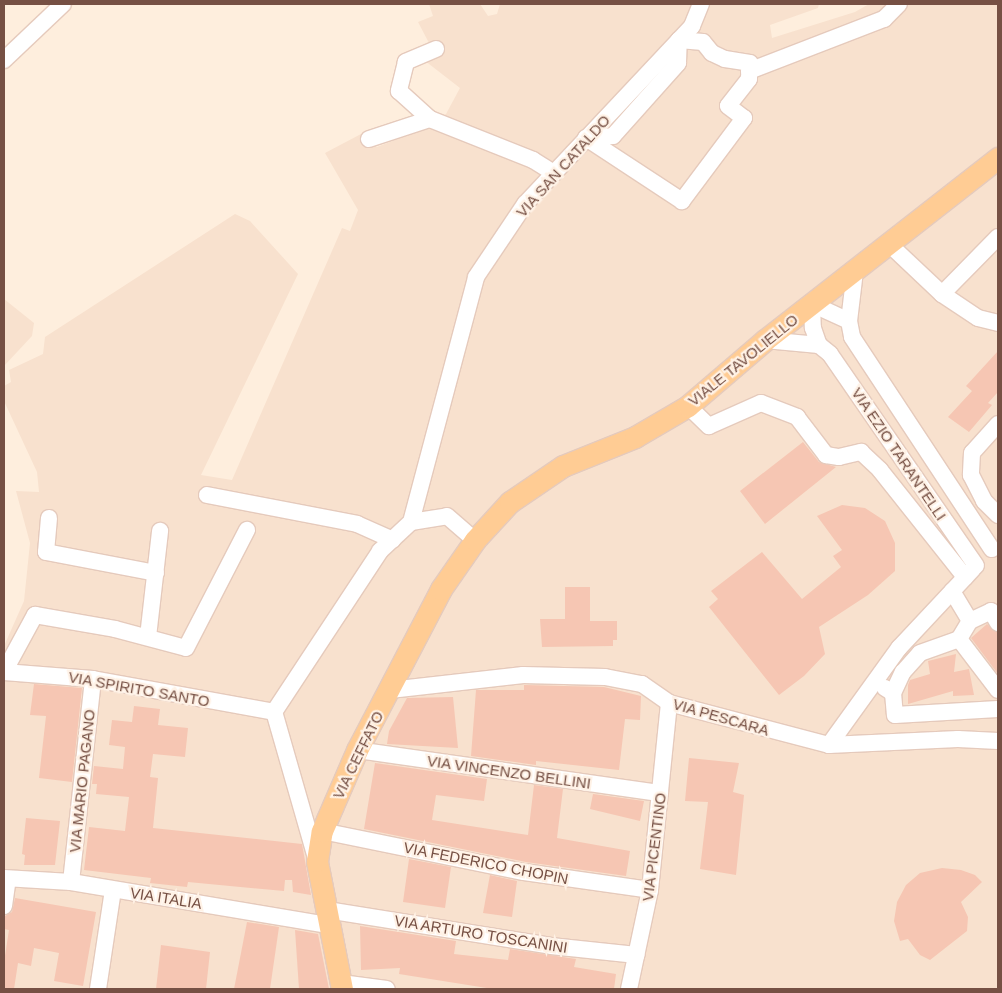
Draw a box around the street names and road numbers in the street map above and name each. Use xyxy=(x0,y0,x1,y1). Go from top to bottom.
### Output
street label: VIA SAN CATALDO xyxy=(512,111,614,221)
street label: VIALE TAVOLIELLO xyxy=(684,310,802,410)
street label: VIA EZIO TARANTELLI xyxy=(848,384,950,524)
street label: VIA SPIRITO SANTO xyxy=(67,668,211,710)
street label: VIA PESCARA xyxy=(670,695,772,739)
street label: VIA MARIO PAGANO xyxy=(65,708,99,854)
street label: VIA CEFFATO xyxy=(329,708,387,802)
street label: VIA VINCENZO BELLINI xyxy=(426,752,592,792)
street label: VIA PICENTINO xyxy=(638,791,670,903)
street label: VIA FEDERICO CHOPIN xyxy=(402,838,570,888)
street label: VIA ITALIA xyxy=(129,883,203,913)
street label: VIA ARTURO TOSCANINI xyxy=(392,911,570,957)

